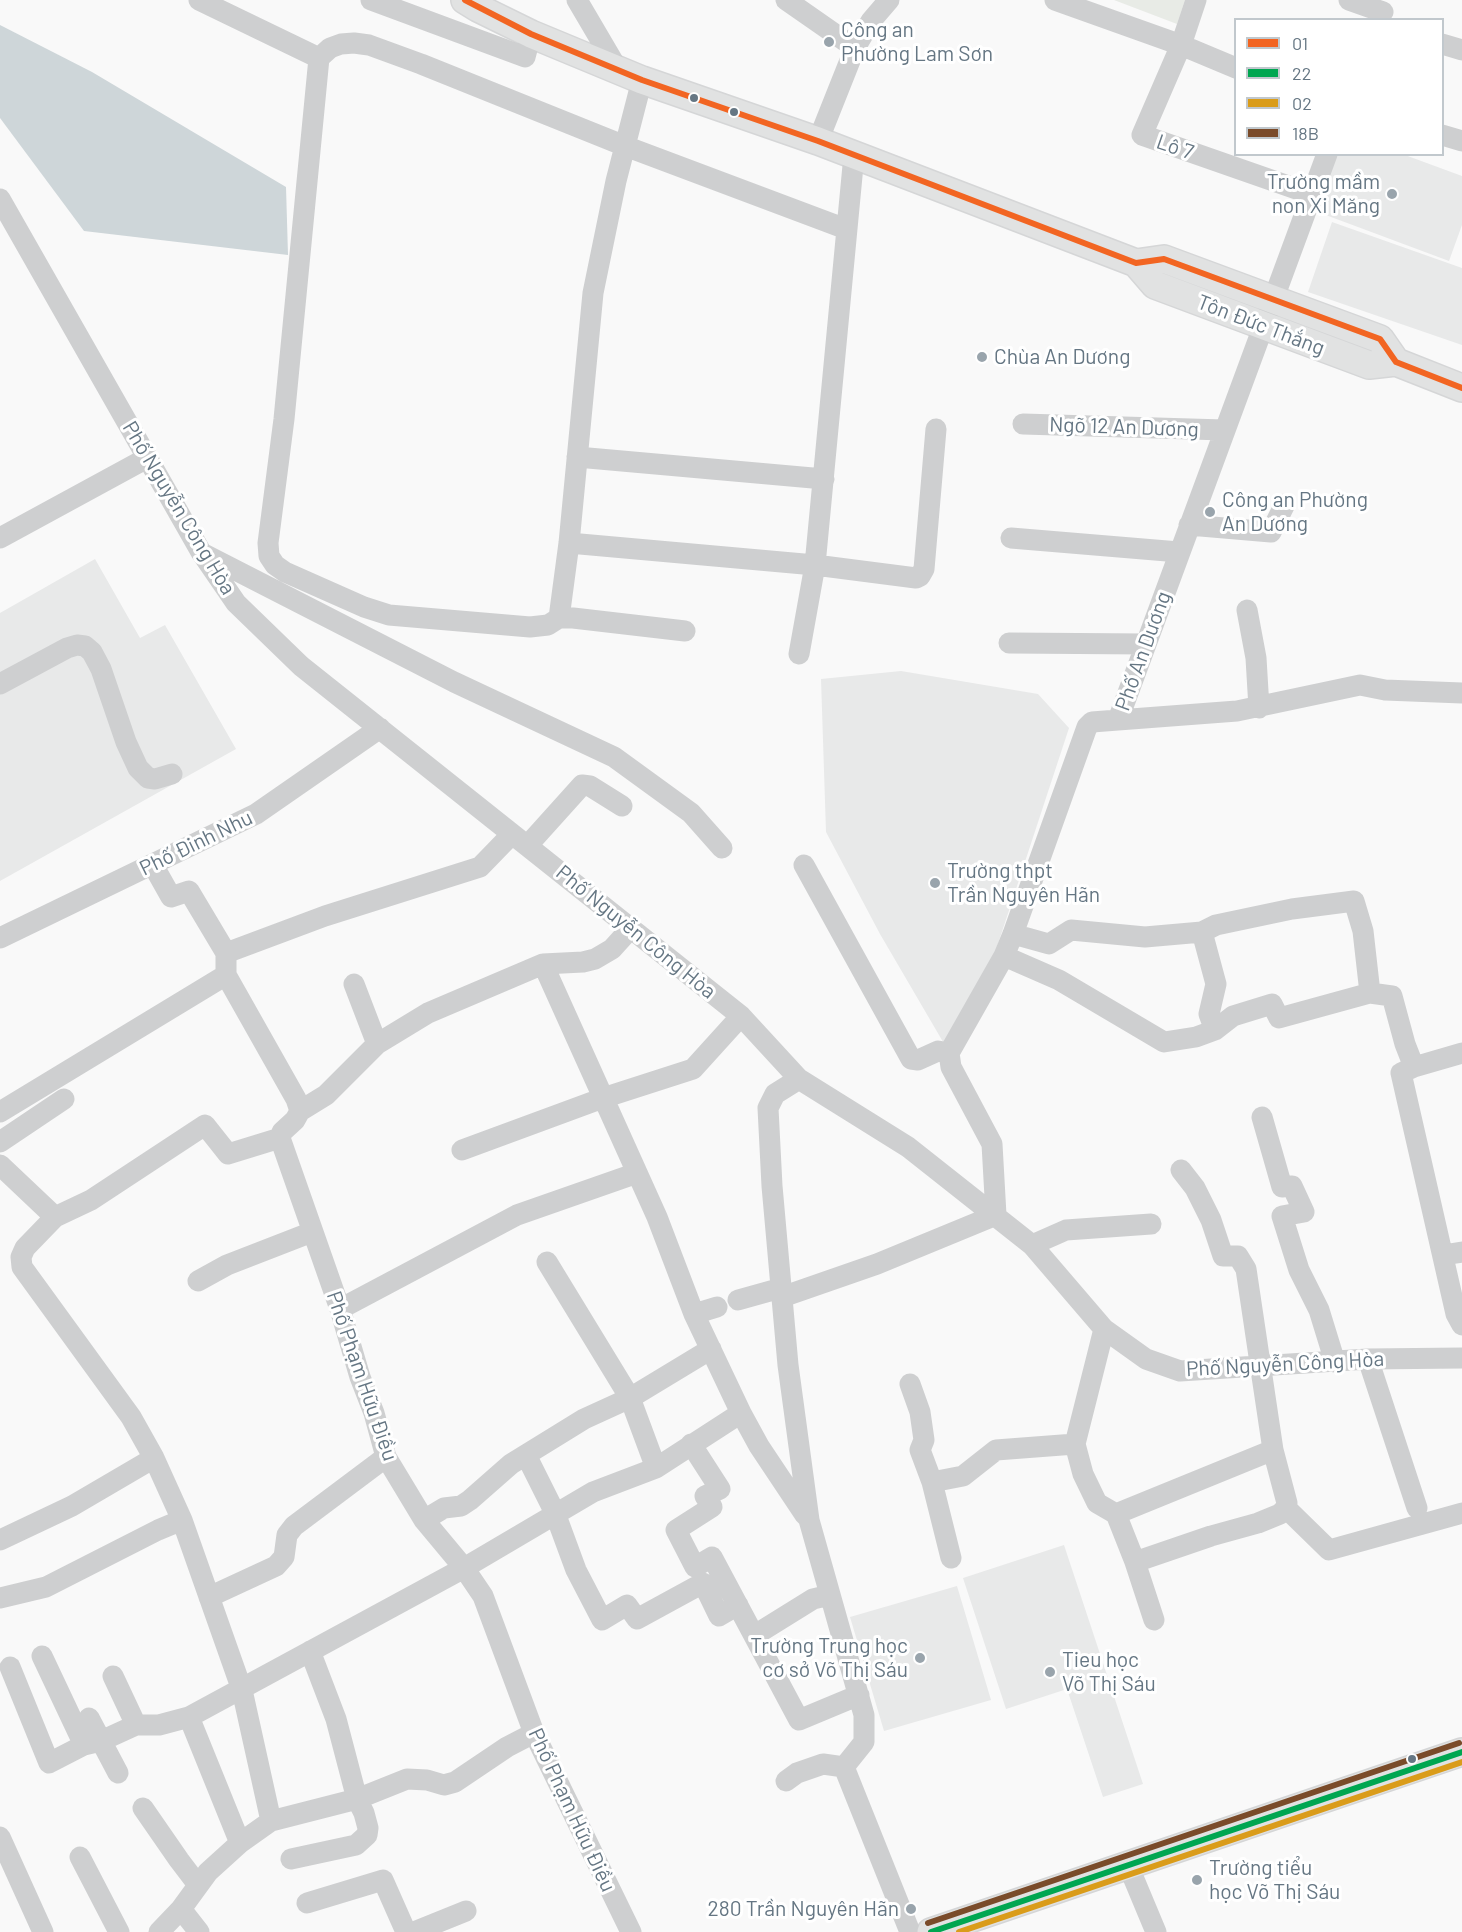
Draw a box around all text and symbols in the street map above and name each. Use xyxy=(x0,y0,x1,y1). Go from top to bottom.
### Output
place label: Công an Phường Lam Sơn xyxy=(841,17,993,67)
legend xyxy=(1234,18,1444,156)
text: 01 xyxy=(1292,32,1308,54)
marker: Công an Phường Lam Sơn xyxy=(822,35,836,49)
text: 22 xyxy=(1292,62,1311,84)
unlabelled marker xyxy=(688,92,700,104)
text: 02 xyxy=(1292,92,1312,114)
unlabelled marker xyxy=(728,106,740,118)
text: 18B xyxy=(1292,122,1319,144)
street label: Lô 7 xyxy=(1153,129,1197,165)
place label: Trường mầm non Xi Măng xyxy=(1267,169,1380,219)
marker: Trường mầm non Xi Măng xyxy=(1385,187,1399,201)
street label: Tôn Đức Thắng xyxy=(1194,289,1328,361)
place label: Chùa An Dương xyxy=(994,344,1130,370)
marker: Chùa An Dương xyxy=(975,350,989,364)
street label: Ngõ 12 An Dương xyxy=(1049,412,1199,442)
street label: Phố Nguyễn Công Hòa xyxy=(117,417,241,599)
place label: Công an Phường An Dương xyxy=(1222,487,1368,537)
marker: Công an Phường An Dương xyxy=(1203,505,1217,519)
street label: Phố An Dương xyxy=(1110,588,1176,714)
street label: Phố Đinh Nhu xyxy=(135,805,257,881)
place label: Trường thpt Trần Nguyên Hãn xyxy=(947,858,1100,908)
street label: Phố Nguyễn Công Hòa xyxy=(551,860,721,1004)
marker: Trường thpt Trần Nguyên Hãn xyxy=(928,876,942,890)
street label: Phố Phạm Hữu Điều xyxy=(321,1288,403,1464)
street label: Phố Nguyễn Công Hòa xyxy=(1185,1346,1385,1382)
place label: Trường Trung học cơ sở Võ Thị Sáu xyxy=(750,1633,908,1683)
place label: Tieu học Võ Thị Sáu xyxy=(1062,1647,1156,1697)
marker: Trường Trung học cơ sở Võ Thị Sáu xyxy=(913,1651,927,1665)
marker: Tieu học Võ Thị Sáu xyxy=(1043,1665,1057,1679)
street label: Phố Phạm Hữu Điều xyxy=(523,1724,621,1896)
unlabelled marker xyxy=(1406,1753,1418,1765)
place label: Trường tiểu học Võ Thị Sáu xyxy=(1209,1855,1340,1905)
marker: Trường tiểu học Võ Thị Sáu xyxy=(1190,1873,1204,1887)
place label: 280 Trần Nguyên Hãn xyxy=(708,1896,899,1922)
marker: 280 Trần Nguyên Hãn xyxy=(904,1902,918,1916)

